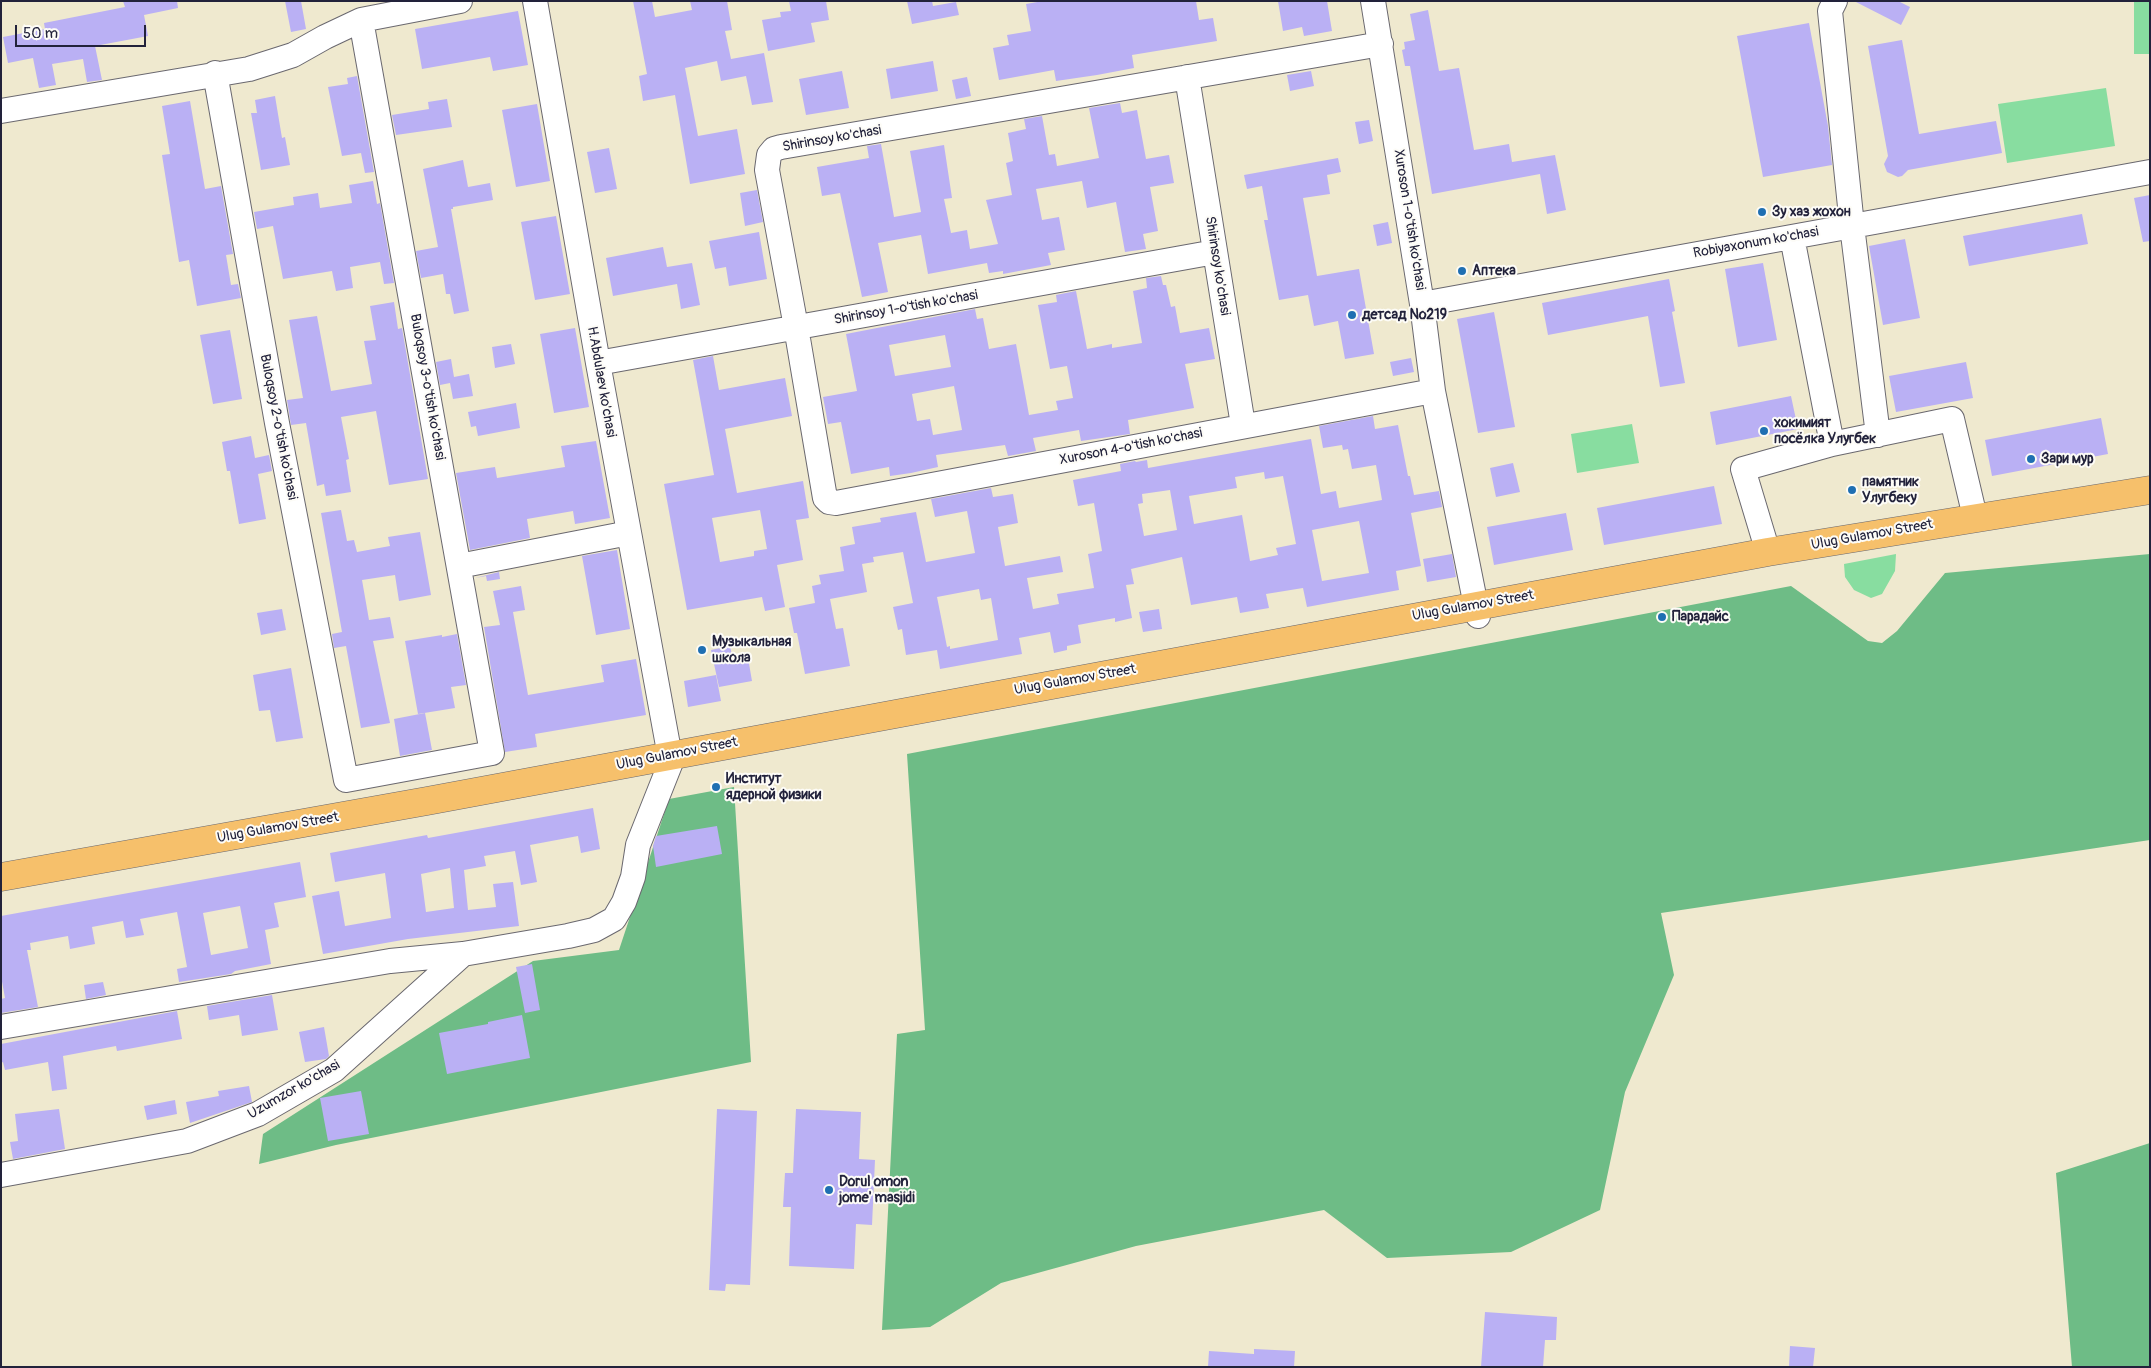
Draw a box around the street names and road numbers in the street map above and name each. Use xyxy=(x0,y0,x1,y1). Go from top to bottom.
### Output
street label: Shirinsoy ko'chasi xyxy=(781,122,883,156)
street label: Хuroson 1-o'tish ko'chasi xyxy=(1390,148,1428,292)
street label: Shirinsoy ko'chasi xyxy=(1201,215,1233,317)
street label: Robiyaxonum ko'chasi xyxy=(1692,224,1820,262)
street label: Shirinsoy 1-o'tish ko'chasi xyxy=(833,287,979,329)
street label: Buloqsoy 3-o'tish ko'chasi xyxy=(406,313,448,461)
street label: H.Abdulaev ko'chasi xyxy=(583,325,619,439)
street label: Buloqsoy 2-o'tish ko'chasi xyxy=(256,353,300,501)
street label: Xuroson 4-o'tish ko'chasi xyxy=(1058,425,1204,469)
street label: Ulug Gulamov Street xyxy=(1810,516,1934,554)
street label: Ulug Gulamov Street xyxy=(1411,587,1535,625)
street label: Ulug Gulamov Street xyxy=(1013,661,1137,699)
street label: Ulug Gulamov Street xyxy=(615,734,739,774)
street label: Ulug Gulamov Street xyxy=(216,809,340,847)
street label: Uzumzor ko'chasi xyxy=(245,1057,343,1123)

